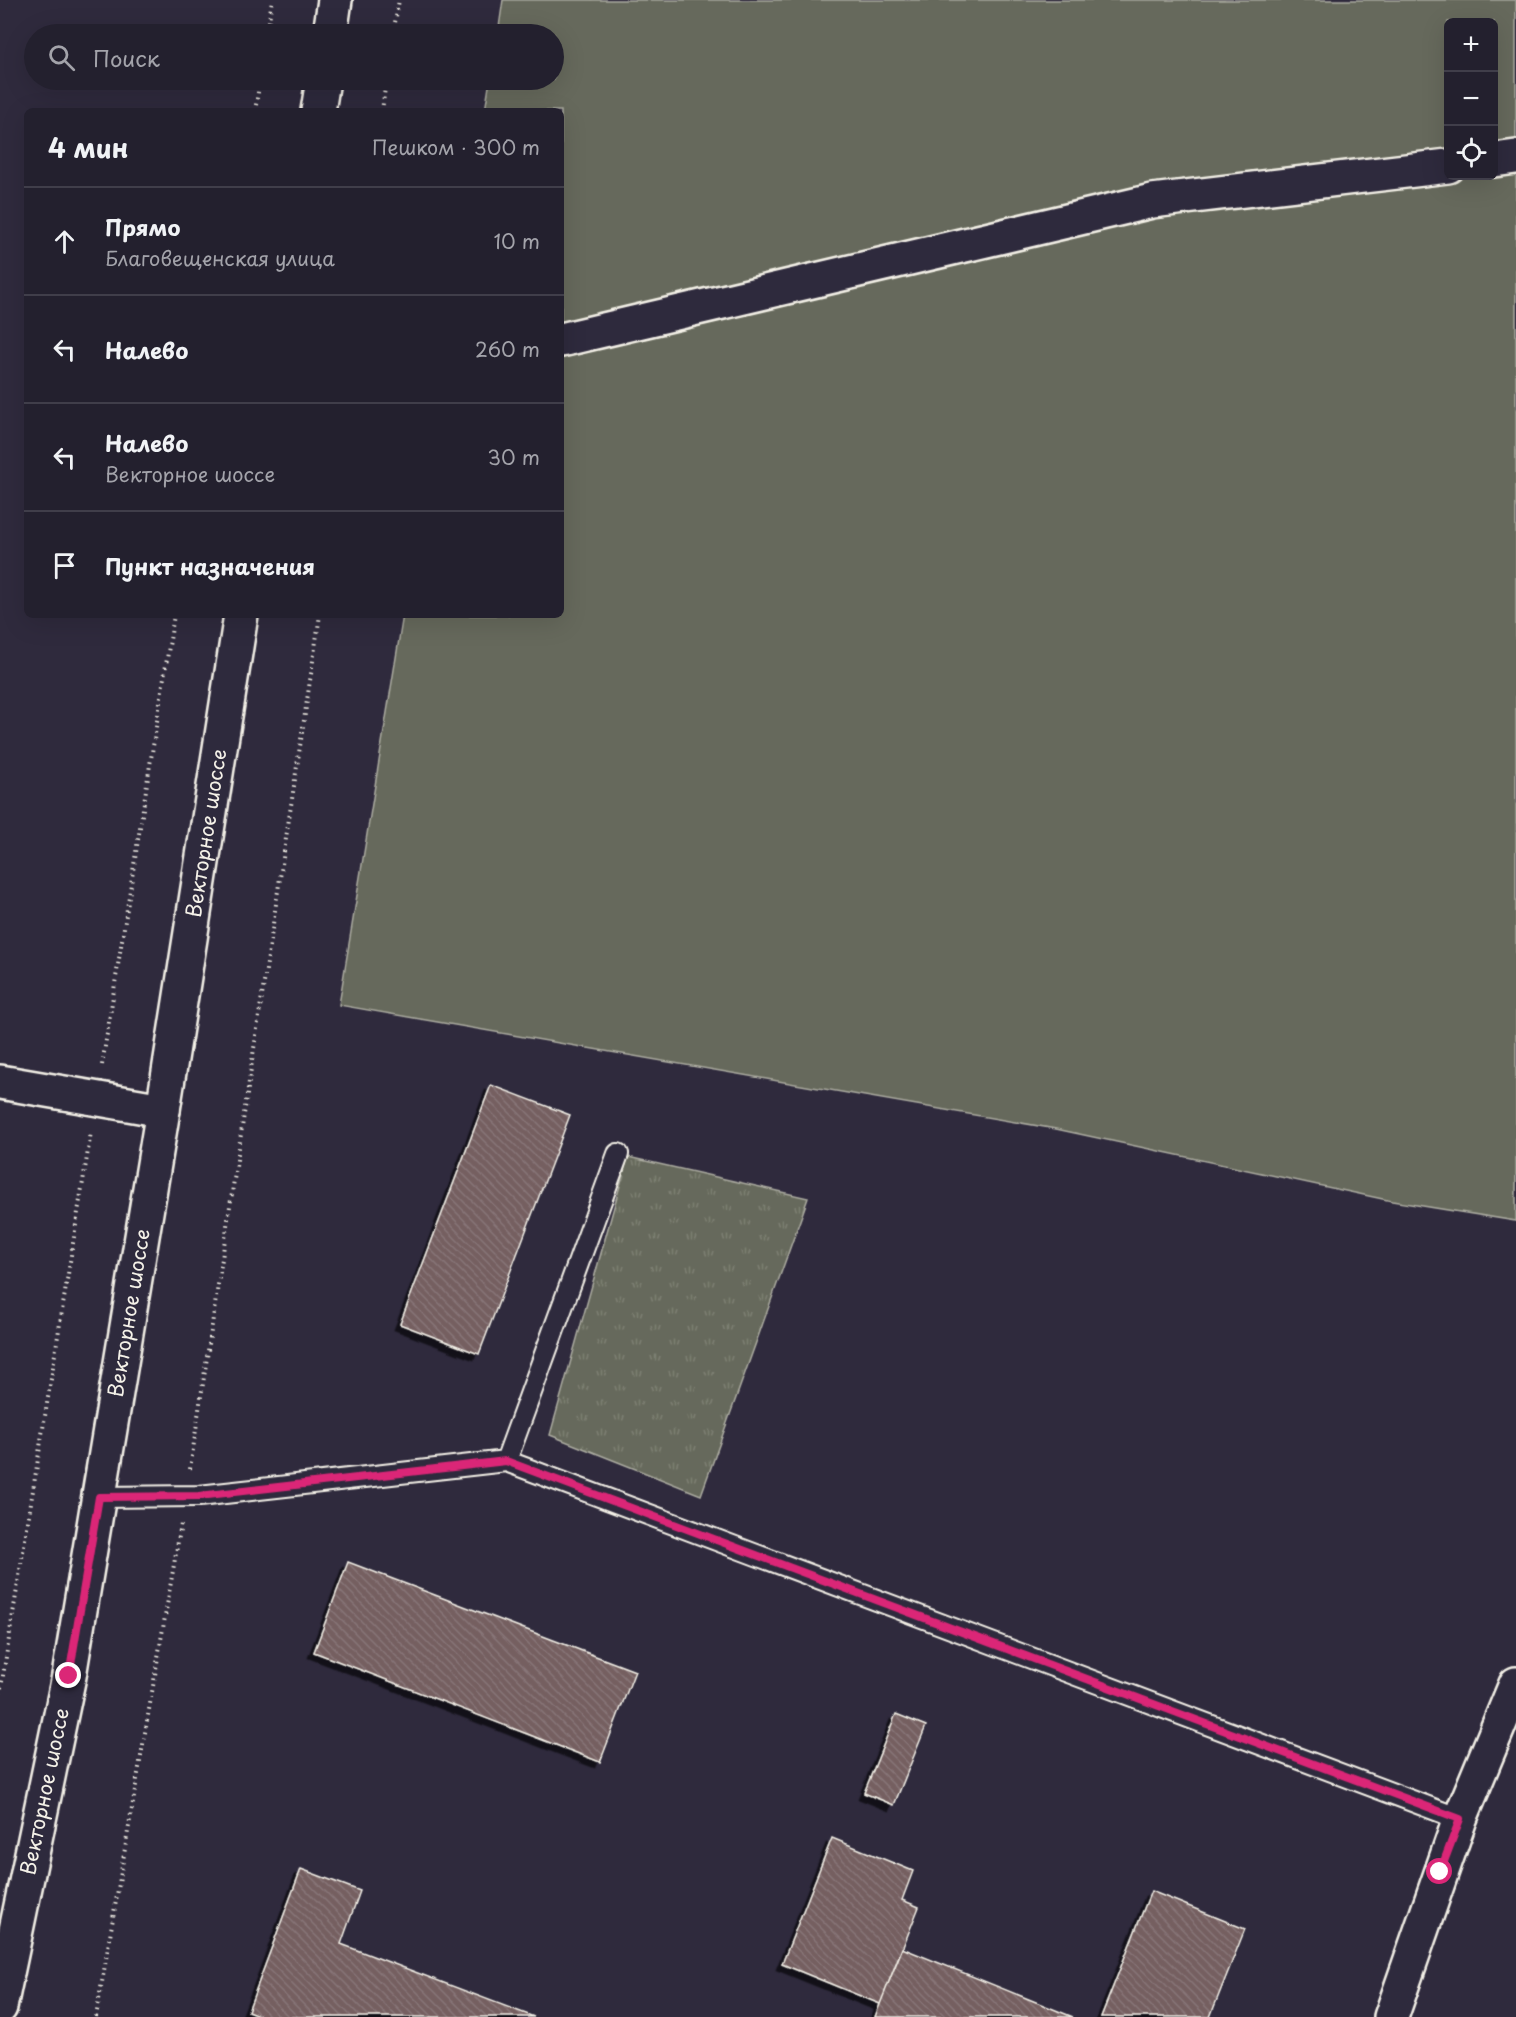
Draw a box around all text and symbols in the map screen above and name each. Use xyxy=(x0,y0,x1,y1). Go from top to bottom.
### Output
map controls xyxy=(1444,18,1498,180)
button: + xyxy=(1444,18,1498,72)
search box xyxy=(24,24,564,90)
icon: search xyxy=(45,41,78,74)
text: Поиск xyxy=(93,41,160,74)
button: − xyxy=(1444,72,1498,126)
button: locate xyxy=(1444,126,1498,180)
text: 4 мин xyxy=(48,128,129,167)
text: Пешком · 300 m xyxy=(372,132,540,162)
text: Прямо xyxy=(105,210,180,243)
icon: ahead xyxy=(48,225,81,258)
text: 10 m xyxy=(493,226,540,256)
text: Благовещенская улица xyxy=(105,243,335,273)
icon: left xyxy=(48,333,81,366)
text: Налево xyxy=(105,333,188,366)
text: 260 m xyxy=(475,334,540,364)
text: Налево xyxy=(105,426,188,459)
icon: left xyxy=(48,441,81,474)
text: 30 m xyxy=(487,442,540,472)
text: Векторное шоссе xyxy=(105,459,275,489)
icon: arrive xyxy=(48,549,81,582)
text: Пункт назначения xyxy=(105,549,315,582)
street label: Векторное шоссе xyxy=(178,747,234,919)
street label: Векторное шоссе xyxy=(100,1227,157,1399)
route end xyxy=(55,1662,81,1688)
street label: Векторное шоссе xyxy=(12,1705,76,1878)
route start xyxy=(1426,1858,1452,1884)

